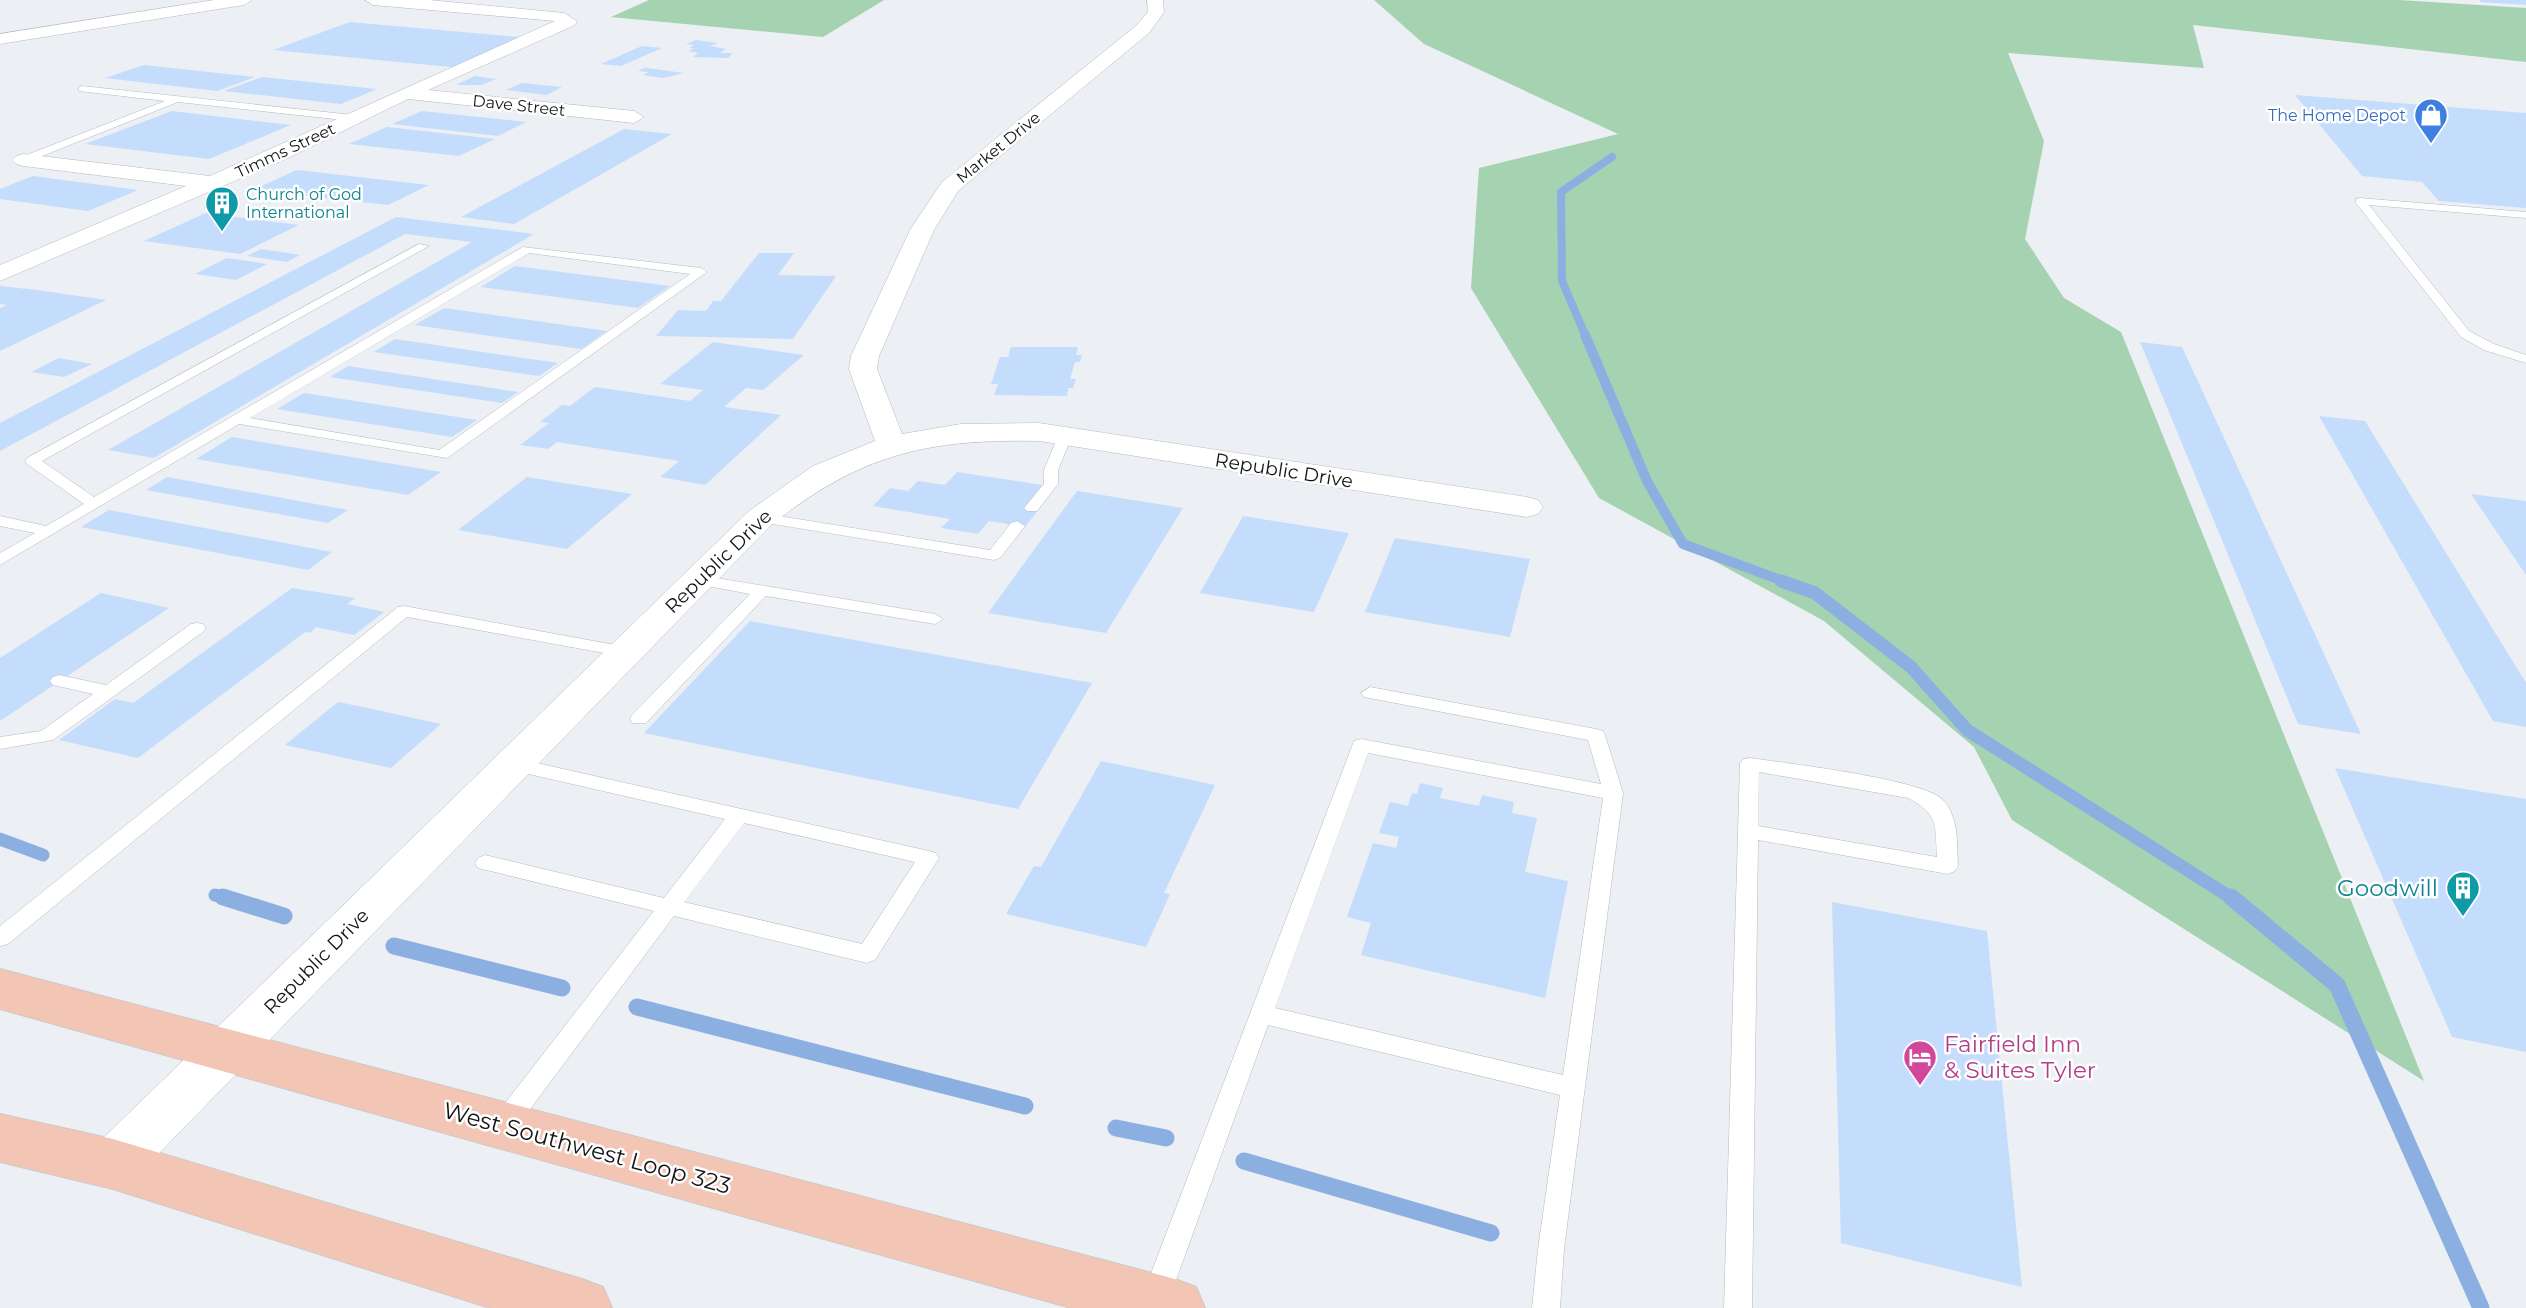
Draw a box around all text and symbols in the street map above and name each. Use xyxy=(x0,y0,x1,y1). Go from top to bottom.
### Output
street label: Dave Street xyxy=(472,91,567,120)
shop icon: The Home Depot xyxy=(2412,96,2450,145)
place label: The Home Depot xyxy=(2268,106,2407,125)
street label: Market Drive xyxy=(953,108,1044,187)
street label: Timms Street xyxy=(232,119,339,182)
building icon: Church of God International xyxy=(203,184,241,233)
place label: Church of God International xyxy=(246,185,362,222)
street label: Republic Drive xyxy=(1213,448,1355,493)
street label: Republic Drive xyxy=(660,505,776,618)
building icon: Goodwill xyxy=(2444,869,2482,918)
place label: Goodwill xyxy=(2337,874,2438,902)
street label: Republic Drive xyxy=(259,904,374,1019)
place label: Fairfield Inn & Suites Tyler xyxy=(1944,1030,2096,1084)
hotel icon: Fairfield Inn & Suites Tyler xyxy=(1901,1038,1939,1087)
street label: West Southwest Loop 323 xyxy=(440,1096,734,1200)

